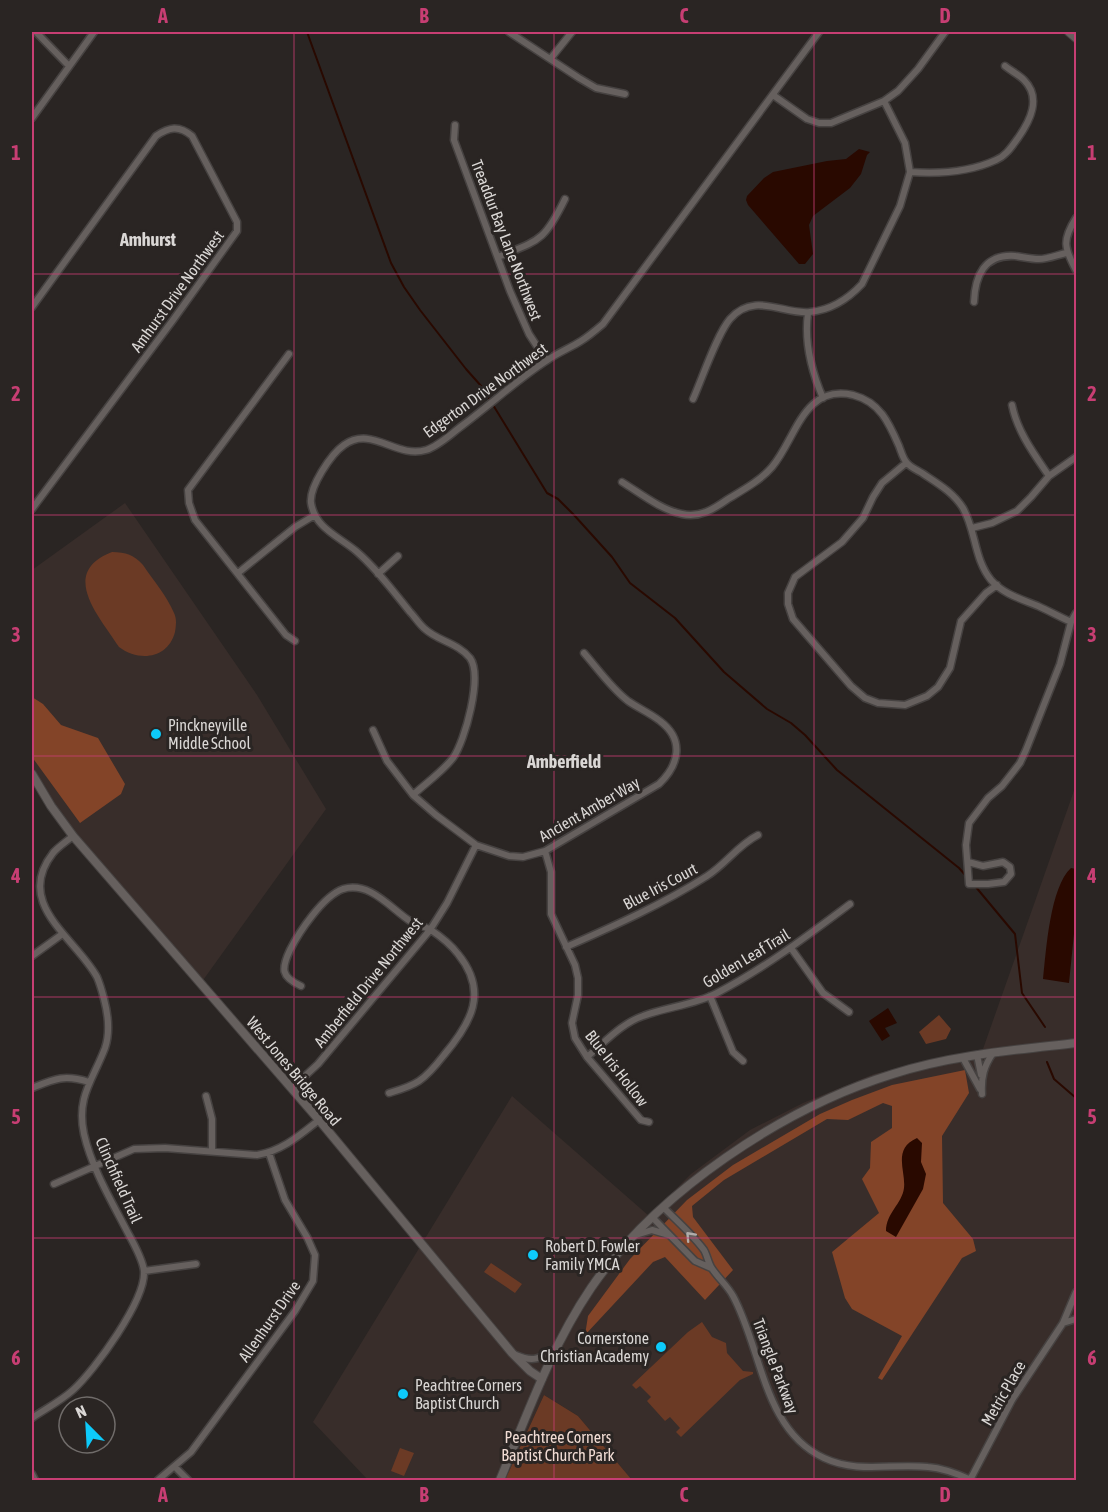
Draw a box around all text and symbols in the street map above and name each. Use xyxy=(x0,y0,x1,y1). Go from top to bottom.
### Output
text: A xyxy=(157,4,168,27)
text: B xyxy=(419,4,429,27)
text: C xyxy=(680,4,689,27)
text: D xyxy=(939,4,951,27)
text: 1 xyxy=(11,141,21,164)
text: 1 xyxy=(1087,141,1097,164)
street label: Treaddur Bay Lane Northwest xyxy=(467,157,546,324)
street label: Amhurst Drive Northwest xyxy=(127,226,227,355)
district label: Amhurst xyxy=(119,229,177,250)
street label: Edgerton Drive Northwest xyxy=(420,339,551,442)
text: 2 xyxy=(11,382,21,405)
text: 2 xyxy=(1087,382,1097,405)
text: 3 xyxy=(11,623,21,646)
text: 3 xyxy=(1087,623,1097,646)
place label: Pinckneyville Middle School xyxy=(168,716,252,752)
marker: Pinckneyville Middle School xyxy=(149,727,163,741)
district label: Amberfield xyxy=(526,751,601,772)
street label: Ancient Amber Way xyxy=(535,773,643,846)
street label: Blue Iris Court xyxy=(620,859,700,913)
text: 4 xyxy=(10,864,21,887)
text: 4 xyxy=(1086,864,1097,887)
street label: Amberfield Drive Northwest xyxy=(310,913,426,1051)
street label: Golden Leaf Trail xyxy=(699,925,793,991)
street label: West Jones Bridge Road xyxy=(242,1013,345,1130)
street label: Blue Iris Hollow xyxy=(582,1026,652,1110)
text: 5 xyxy=(11,1105,21,1128)
text: 5 xyxy=(1087,1105,1097,1128)
street label: Clinchfield Trail xyxy=(92,1134,146,1226)
one-way arrow xyxy=(686,1232,697,1242)
place label: Robert D. Fowler Family YMCA xyxy=(545,1237,640,1274)
marker: Robert D. Fowler Family YMCA xyxy=(526,1248,540,1262)
street label: Allenhurst Drive xyxy=(234,1277,304,1365)
street label: Triangle Parkway xyxy=(749,1316,803,1417)
place label: Cornerstone Christian Academy xyxy=(540,1329,649,1366)
marker: Cornerstone Christian Academy xyxy=(654,1340,668,1354)
text: 6 xyxy=(11,1346,21,1369)
text: 6 xyxy=(1087,1346,1097,1369)
street label: Metric Place xyxy=(977,1357,1029,1429)
place label: Peachtree Corners Baptist Church xyxy=(415,1376,522,1413)
marker: Peachtree Corners Baptist Church xyxy=(396,1387,410,1401)
north arrow xyxy=(57,1395,117,1455)
text: N xyxy=(73,1401,89,1421)
park label: Peachtree Corners Baptist Church Park xyxy=(501,1428,615,1465)
text: A xyxy=(157,1483,168,1506)
text: B xyxy=(419,1483,429,1506)
text: C xyxy=(680,1483,689,1506)
text: D xyxy=(939,1483,951,1506)

